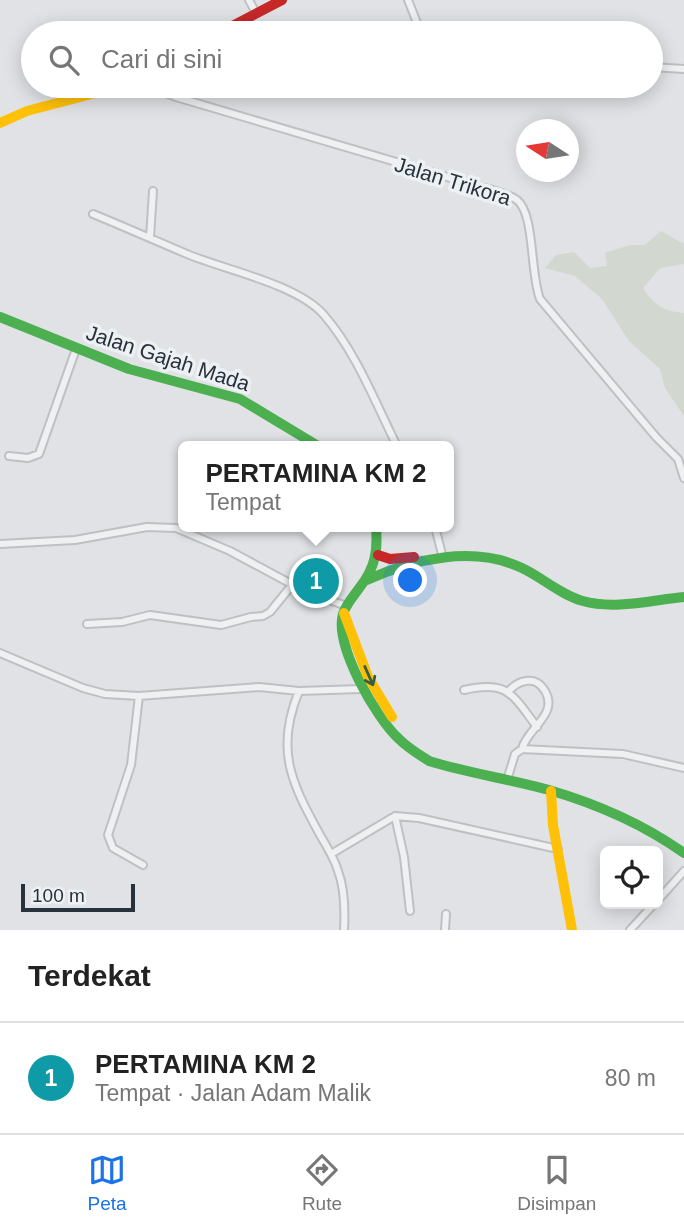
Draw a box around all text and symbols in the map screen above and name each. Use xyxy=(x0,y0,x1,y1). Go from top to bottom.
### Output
search box xyxy=(21,21,663,98)
icon: search xyxy=(45,41,83,79)
text: Cari di sini xyxy=(101,44,222,74)
north arrow xyxy=(516,119,579,182)
street label: Jalan Trikora xyxy=(392,152,514,210)
street label: Jalan Gajah Mada xyxy=(83,321,253,395)
popup xyxy=(178,441,454,532)
text: PERTAMINA KM 2 xyxy=(206,458,427,488)
text: Tempat xyxy=(206,489,281,515)
pin: 1 xyxy=(293,555,339,607)
your location xyxy=(393,563,427,597)
one-way arrow xyxy=(363,665,376,686)
map controls xyxy=(600,846,663,909)
button: locate xyxy=(600,846,663,909)
scale bar xyxy=(21,881,135,913)
text: 100 m xyxy=(32,885,85,906)
text: Terdekat xyxy=(28,959,151,992)
text: PERTAMINA KM 2 xyxy=(95,1049,316,1079)
text: 1 xyxy=(45,1065,57,1091)
text: 80 m xyxy=(605,1065,656,1091)
text: Tempat · Jalan Adam Malik xyxy=(95,1080,371,1106)
tab: Peta xyxy=(88,1151,127,1215)
tab: Rute xyxy=(302,1151,342,1215)
tab: Disimpan xyxy=(517,1151,596,1215)

